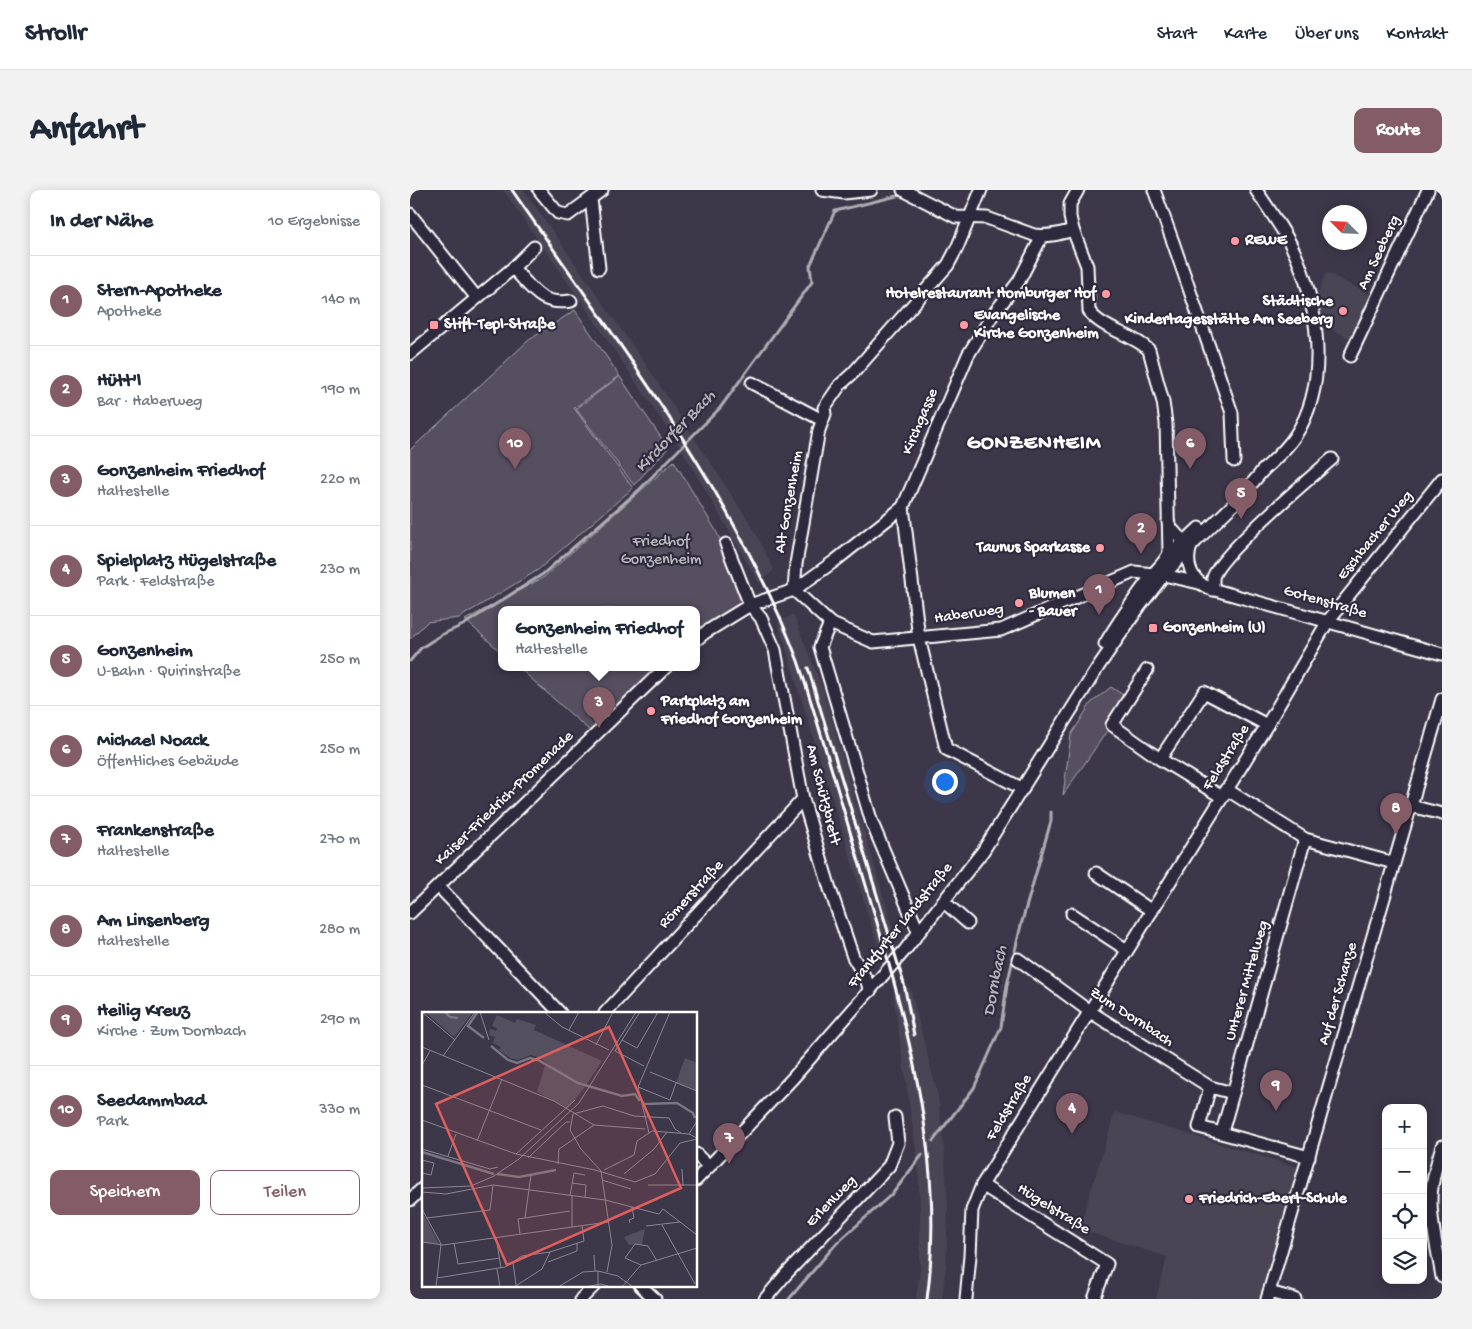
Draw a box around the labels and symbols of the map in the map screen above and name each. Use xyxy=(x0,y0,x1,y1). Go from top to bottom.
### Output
north arrow xyxy=(1322,205,1367,250)
street label: Am Seeberg xyxy=(1354,213,1406,293)
place label: REWE xyxy=(1244,232,1288,251)
marker: REWE xyxy=(1229,235,1241,247)
place label: Hotelrestaurant Homburger Hof xyxy=(885,284,1098,304)
marker: Hotelrestaurant Homburger Hof xyxy=(1100,288,1112,300)
place label: Städtische Kindertagesstätte Am Seeberg xyxy=(1124,293,1334,330)
marker: Städtische Kindertagesstätte Am Seeberg xyxy=(1337,305,1349,317)
place label: Evangelische Kirche Gonzenheim xyxy=(973,307,1099,344)
place label: Stift-Tepl-Straße xyxy=(444,315,556,335)
marker: Stift-Tepl-Straße xyxy=(428,319,440,331)
marker: Evangelische Kirche Gonzenheim xyxy=(958,319,970,331)
street label: Kirchgasse xyxy=(899,385,944,458)
water label: Kirdorfer Bach xyxy=(631,386,721,478)
pin: 10 xyxy=(499,428,531,469)
pin: 6 xyxy=(1174,428,1206,469)
district label: GONZENHEIM xyxy=(967,432,1102,457)
street label: Alt Gonzenheim xyxy=(772,449,808,555)
pin: 5 xyxy=(1225,478,1257,519)
street label: Eschbacher Weg xyxy=(1334,487,1418,585)
pin: 2 xyxy=(1125,513,1157,554)
park label: Friedhof Gonzenheim xyxy=(621,533,702,570)
place label: Taunus Sparkasse xyxy=(975,539,1091,558)
marker: Taunus Sparkasse xyxy=(1094,542,1106,554)
pin: 1 xyxy=(1083,574,1115,615)
street label: Gotenstraße xyxy=(1281,582,1370,624)
place label: Blumen - Bauer xyxy=(1028,585,1079,622)
marker: Blumen - Bauer xyxy=(1013,597,1025,609)
street label: Haberweg xyxy=(933,601,1005,629)
place label: Gonzenheim (U) xyxy=(1163,619,1266,638)
marker: Gonzenheim (U) xyxy=(1147,622,1159,634)
pin: 3 xyxy=(583,687,615,728)
place label: Parkplatz am Friedhof Gonzenheim xyxy=(660,693,803,730)
marker: Parkplatz am Friedhof Gonzenheim xyxy=(645,705,657,717)
street label: Feldstraße xyxy=(1199,721,1255,795)
street label: Kaiser-Friedrich-Promenade xyxy=(432,727,579,870)
street label: Am Schützbrett xyxy=(800,743,844,848)
your location xyxy=(932,769,958,795)
pin: 8 xyxy=(1380,793,1412,834)
street label: Römerstraße xyxy=(655,856,729,933)
street label: Frankfurter Landstraße xyxy=(844,859,958,994)
street label: Unterer Mittelweg xyxy=(1222,919,1274,1043)
street label: Auf der Schanze xyxy=(1315,940,1363,1048)
water label: Dornbach xyxy=(979,944,1013,1018)
street label: Zum Dornbach xyxy=(1085,984,1177,1052)
inset map xyxy=(422,1012,698,1286)
pin: 9 xyxy=(1260,1070,1292,1111)
street label: Feldstraße xyxy=(982,1071,1038,1146)
pin: 4 xyxy=(1056,1093,1088,1134)
pin: 7 xyxy=(713,1123,745,1164)
street label: Erlenweg xyxy=(803,1172,861,1232)
street label: Hügelstraße xyxy=(1013,1180,1094,1240)
place label: Friedrich-Ebert-Schule xyxy=(1198,1190,1348,1209)
marker: Friedrich-Ebert-Schule xyxy=(1183,1193,1195,1205)

